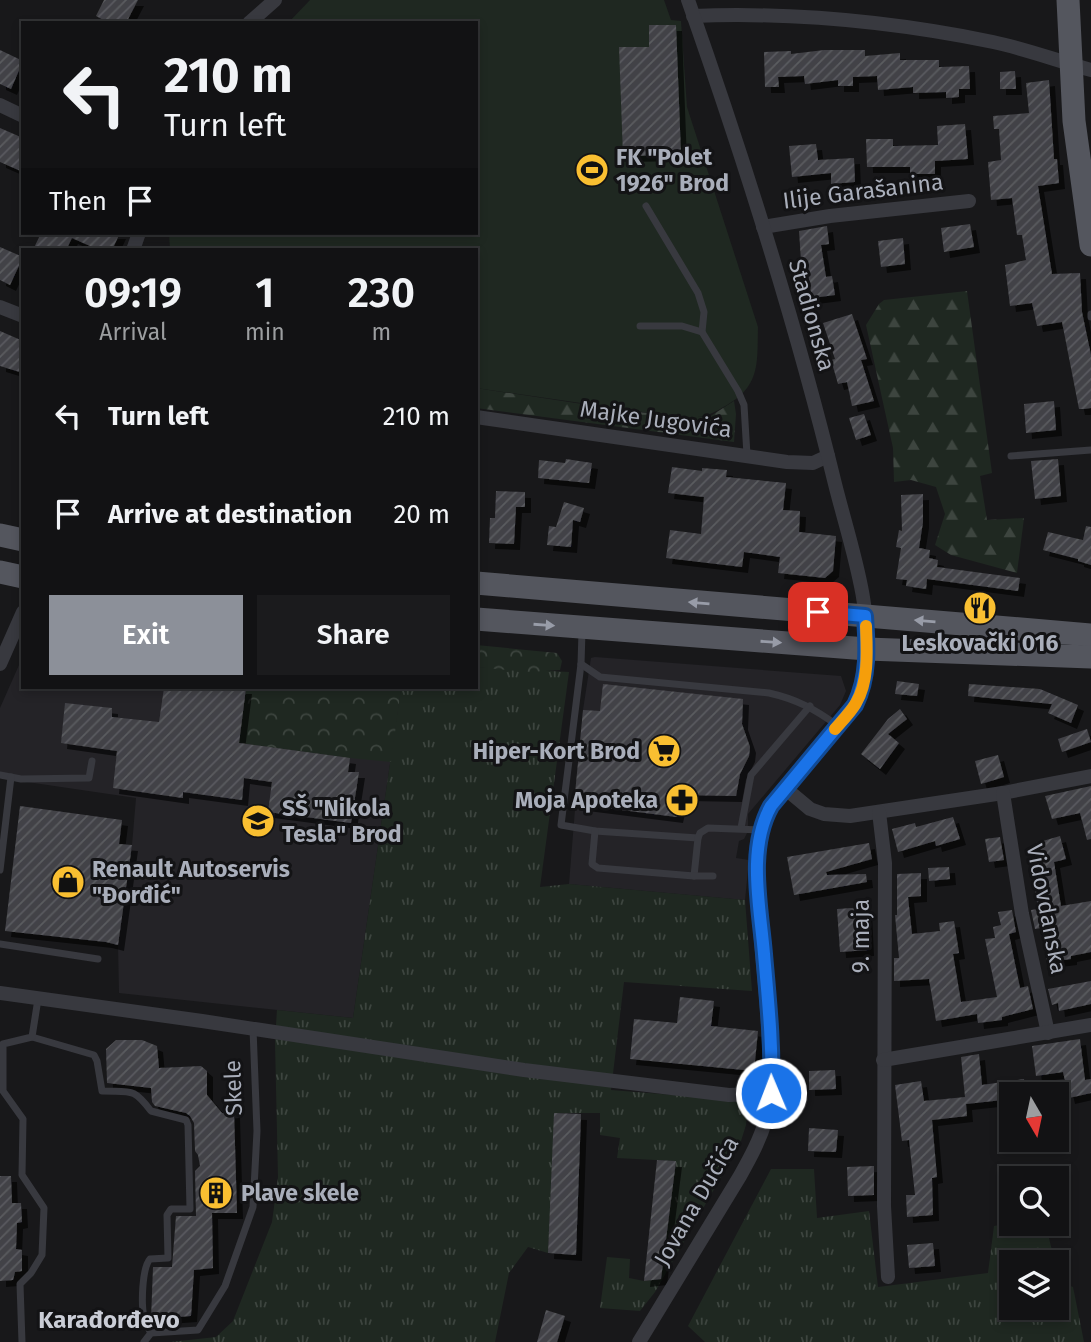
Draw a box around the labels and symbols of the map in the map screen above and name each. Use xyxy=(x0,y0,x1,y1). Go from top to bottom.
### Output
place label: FK "Polet 1926" Brod xyxy=(616,143,729,197)
sports icon: FK "Polet 1926" Brod xyxy=(573,151,611,189)
street label: Ilije Garašanina xyxy=(781,167,945,215)
street label: Stadionska xyxy=(783,256,841,374)
street label: Majke Jugovića xyxy=(578,394,734,444)
pin xyxy=(788,582,848,642)
restaurant icon: Leskovački 016 xyxy=(961,589,999,627)
one-way arrow xyxy=(687,597,709,608)
one-way arrow xyxy=(914,615,936,626)
one-way arrow xyxy=(533,620,555,631)
place label: Leskovački 016 xyxy=(902,629,1058,657)
one-way arrow xyxy=(760,637,782,648)
supermarket icon: Hiper-Kort Brod xyxy=(645,732,683,770)
place label: Hiper-Kort Brod xyxy=(473,737,640,765)
pharmacy icon: Moja Apoteka xyxy=(663,781,701,819)
place label: Moja Apoteka xyxy=(515,786,658,814)
place label: SŠ "Nikola Tesla" Brod xyxy=(282,793,402,848)
school or university icon: SŠ "Nikola Tesla" Brod xyxy=(239,802,277,840)
street label: Vidovdanska xyxy=(1021,842,1073,976)
place label: Renault Autoservis "Đorđić" xyxy=(92,855,290,909)
shop icon: Renault Autoservis "Đorđić" xyxy=(49,863,87,901)
street label: 9. maja xyxy=(847,899,875,973)
position arrow xyxy=(734,1056,808,1130)
street label: Skele xyxy=(218,1060,248,1116)
north arrow xyxy=(999,1082,1069,1152)
street label: Jovana Dučića xyxy=(648,1131,744,1271)
building icon: Plave skele xyxy=(197,1174,235,1212)
place label: Plave skele xyxy=(241,1179,359,1207)
district label: Karađorđevo xyxy=(38,1306,180,1334)

